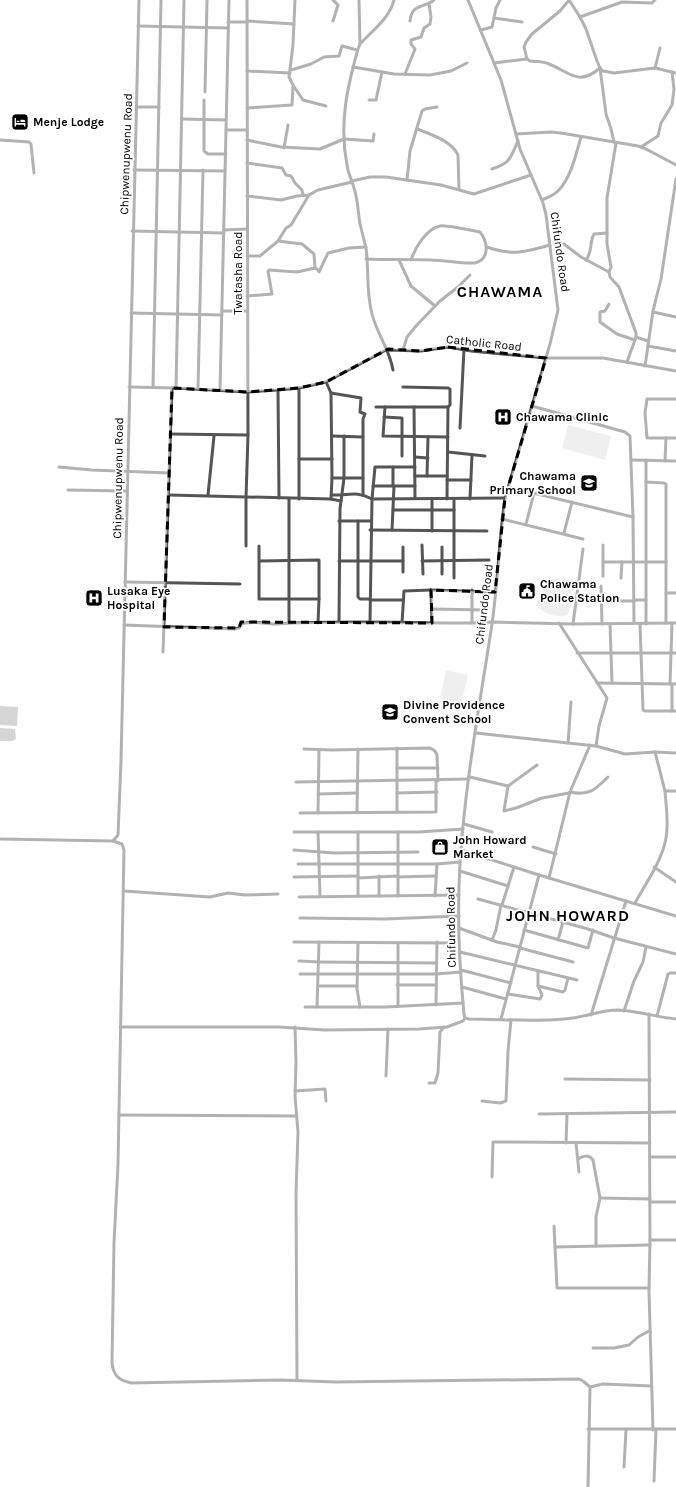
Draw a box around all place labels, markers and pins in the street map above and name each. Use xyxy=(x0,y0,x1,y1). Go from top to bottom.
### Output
hotel icon: Menje Lodge xyxy=(10,112,30,132)
place label: Menje Lodge xyxy=(33,115,104,129)
hospital icon: Chawama Clinic xyxy=(493,407,513,427)
place label: Chawama Clinic xyxy=(516,410,609,424)
place label: Chawama Primary School xyxy=(489,469,576,497)
school or university icon: Chawama Primary School xyxy=(579,473,599,493)
place label: Chawama Police Station xyxy=(540,577,619,605)
public building icon: Chawama Police Station xyxy=(517,581,537,601)
place label: Lusaka Eye Hospital xyxy=(107,584,170,612)
hospital icon: Lusaka Eye Hospital xyxy=(84,588,104,608)
place label: Divine Providence Convent School xyxy=(403,698,505,726)
school or university icon: Divine Providence Convent School xyxy=(380,702,400,722)
place label: John Howard Market xyxy=(453,833,527,861)
shop icon: John Howard Market xyxy=(430,837,450,857)

